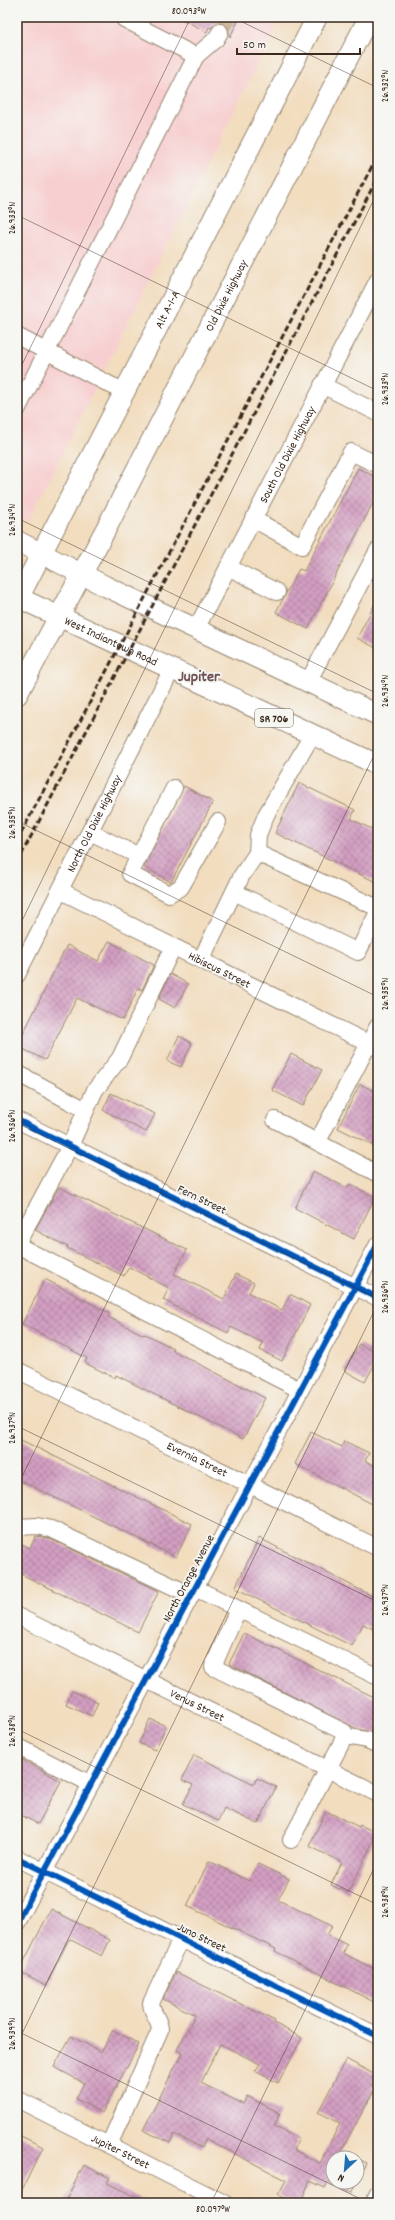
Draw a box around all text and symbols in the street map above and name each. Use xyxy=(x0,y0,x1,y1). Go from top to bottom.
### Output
text: 80.093°W xyxy=(172,5,207,19)
scale bar xyxy=(237,30,360,56)
text: 50 m xyxy=(243,37,266,54)
text: 26.932°N xyxy=(379,70,393,102)
text: 26.933°N xyxy=(6,202,20,234)
street label: Old Dixie Highway xyxy=(202,256,253,335)
street label: Alt A-1-A xyxy=(151,288,185,332)
text: 26.933°N xyxy=(379,373,393,405)
street label: South Old Dixie Highway xyxy=(256,403,321,506)
text: 26.934°N xyxy=(6,504,20,536)
street label: West Indiantown Road xyxy=(61,613,160,671)
district label: Jupiter xyxy=(178,666,221,689)
text: 26.934°N xyxy=(379,675,393,707)
road number: SR 706 xyxy=(255,709,293,727)
street label: North Old Dixie Highway xyxy=(63,771,127,876)
text: 26.935°N xyxy=(6,807,20,839)
street label: Hibiscus Street xyxy=(185,948,254,994)
text: 26.935°N xyxy=(379,978,393,1010)
text: 26.936°N xyxy=(6,1109,20,1143)
street label: Fern Street xyxy=(174,1181,229,1220)
text: 26.936°N xyxy=(379,1280,393,1314)
text: 26.937°N xyxy=(6,1412,20,1444)
street label: Evernia Street xyxy=(163,1438,230,1483)
street label: North Orange Avenue xyxy=(159,1532,220,1626)
text: 26.937°N xyxy=(379,1584,393,1616)
street label: Venus Street xyxy=(166,1686,227,1727)
text: 26.938°N xyxy=(6,1715,20,1747)
text: 26.938°N xyxy=(379,1886,393,1918)
street label: Juno Street xyxy=(174,1919,229,1958)
text: 26.939°N xyxy=(6,2018,20,2050)
street label: Jupiter Street xyxy=(88,2131,153,2175)
north arrow xyxy=(325,2150,365,2190)
text: N xyxy=(335,2169,347,2186)
text: 80.097°W xyxy=(196,2203,230,2217)

